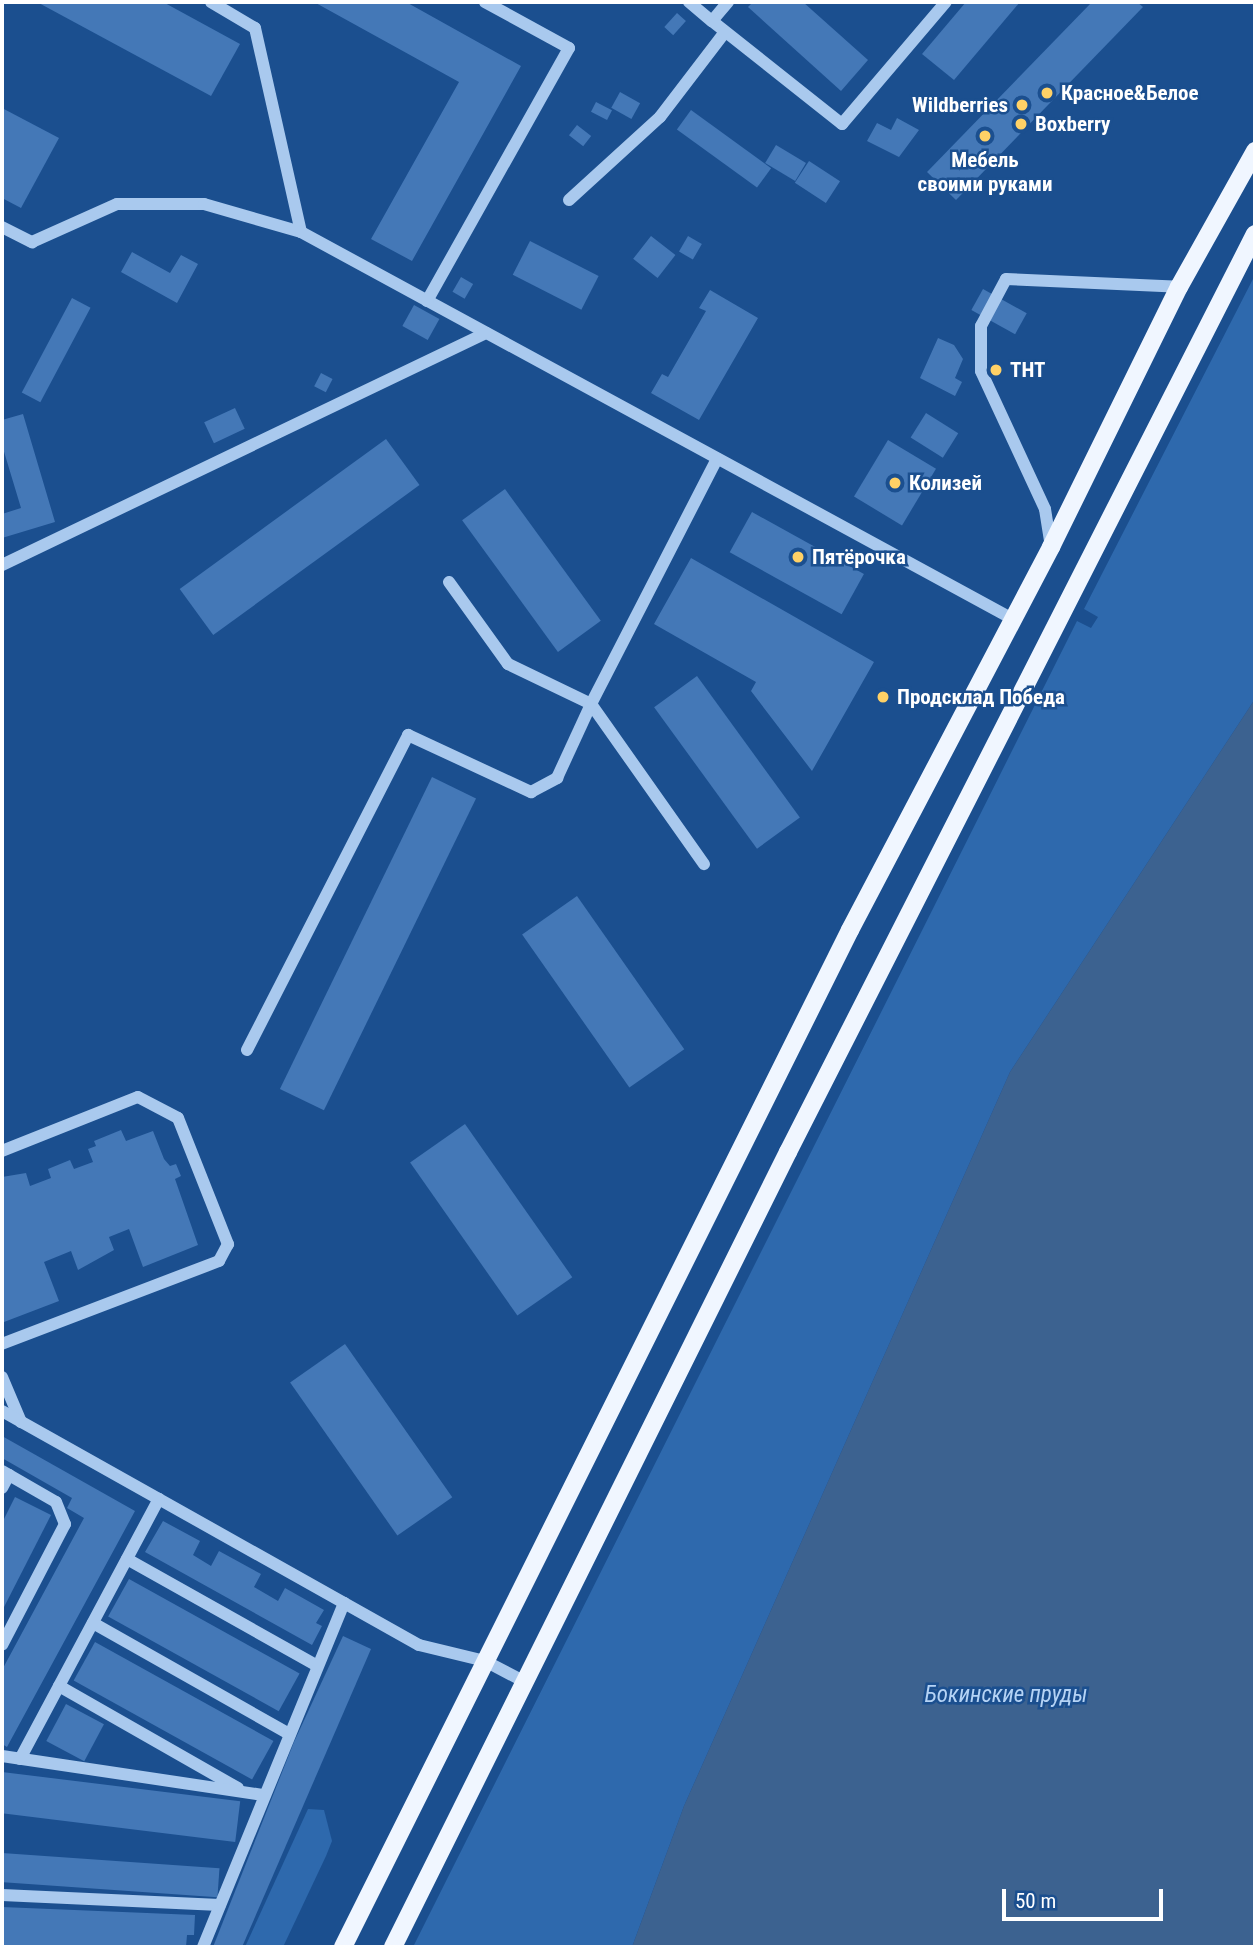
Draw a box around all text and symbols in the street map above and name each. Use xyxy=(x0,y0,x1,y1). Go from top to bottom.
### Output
place label: Красное&Белое xyxy=(1061,80,1198,106)
marker: Красное&Белое xyxy=(1039,85,1055,101)
place label: Wildberries xyxy=(912,92,1008,118)
marker: Wildberries xyxy=(1014,97,1030,113)
place label: Boxberry xyxy=(1035,111,1110,137)
marker: Boxberry xyxy=(1013,116,1029,132)
marker: Мебель своими руками xyxy=(977,128,993,144)
place label: Мебель своими руками xyxy=(918,147,1052,197)
place label: ТНТ xyxy=(1010,357,1045,383)
marker: ТНТ xyxy=(988,362,1004,378)
place label: Колизей xyxy=(909,470,982,496)
marker: Колизей xyxy=(887,475,903,491)
place label: Пятёрочка xyxy=(812,544,906,570)
marker: Пятёрочка xyxy=(790,549,806,565)
place label: Продсклад Победа xyxy=(897,684,1065,710)
marker: Продсклад Победа xyxy=(875,689,891,705)
water label: Бокинские пруды xyxy=(924,1681,1088,1709)
scale bar xyxy=(1005,1876,1166,1920)
text: 50 m xyxy=(1015,1889,1056,1913)

